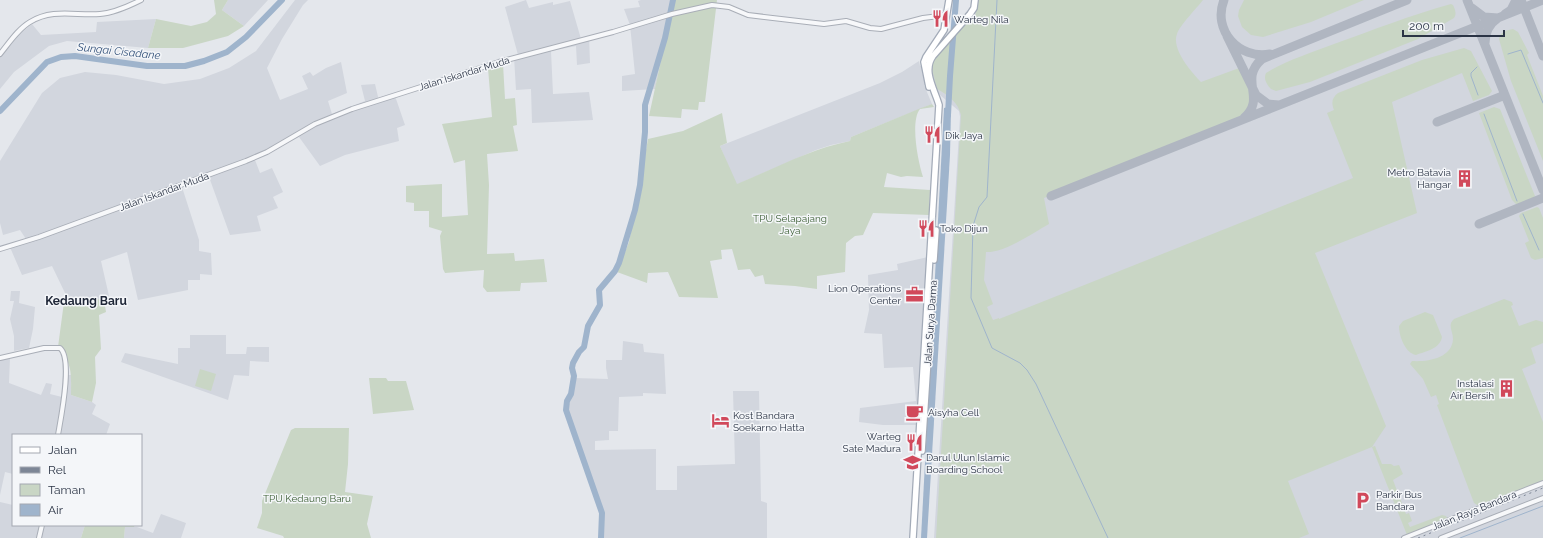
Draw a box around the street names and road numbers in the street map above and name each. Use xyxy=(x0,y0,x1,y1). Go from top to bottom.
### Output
street label: Jalan Iskandar Muda xyxy=(417,54,511,93)
street label: Jalan Iskandar Muda xyxy=(118,170,210,213)
street label: Jalan Surya Darma xyxy=(922,280,939,366)
street label: Jalan Raya Bandara xyxy=(1430,488,1518,532)

